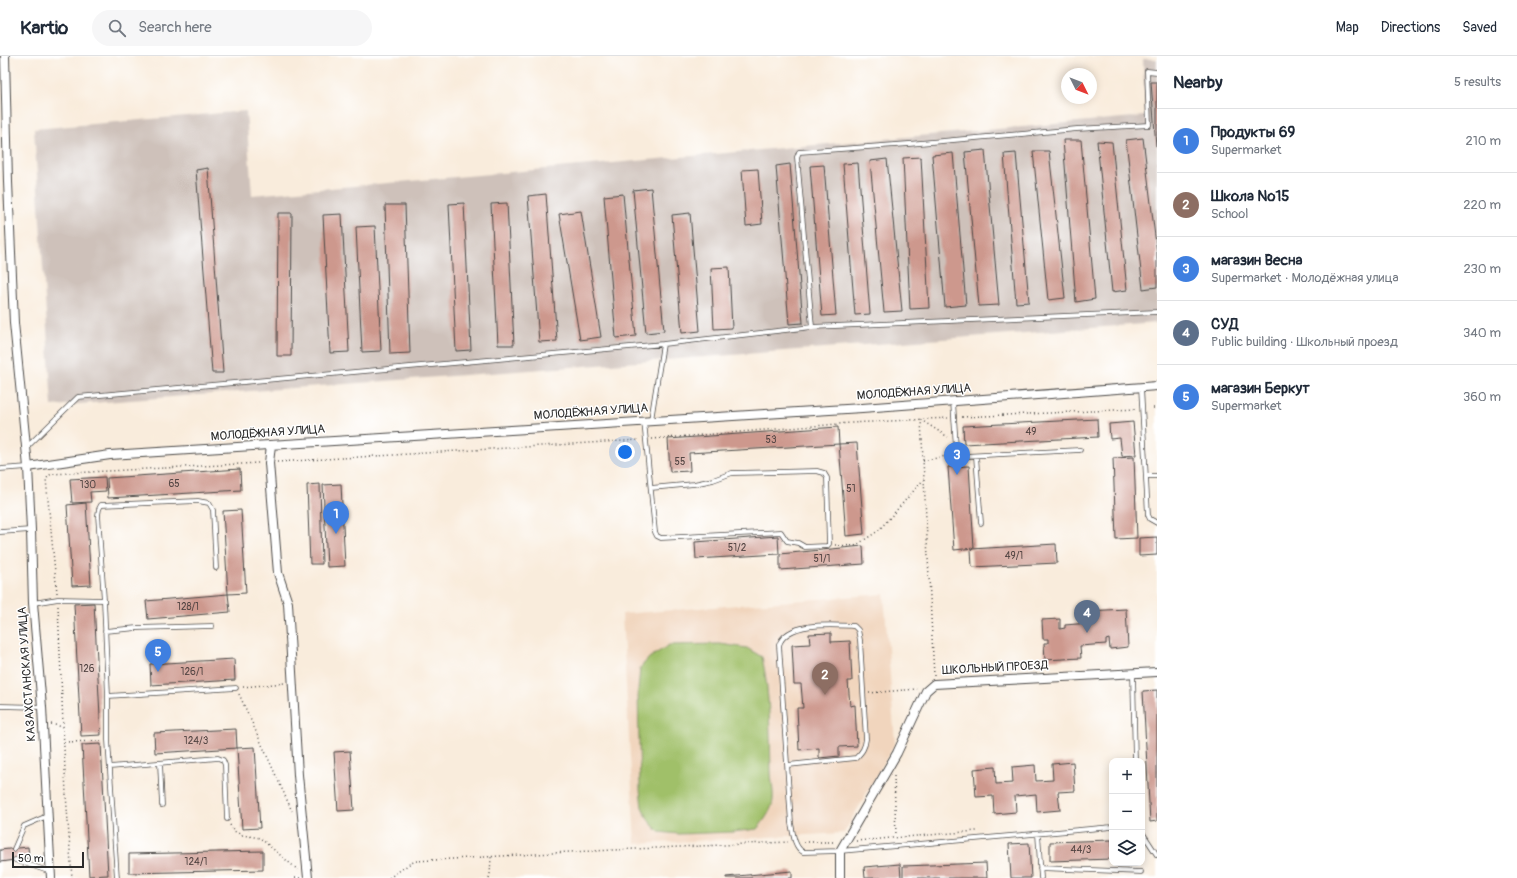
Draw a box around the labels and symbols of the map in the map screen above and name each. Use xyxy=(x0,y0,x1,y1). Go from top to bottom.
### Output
north arrow xyxy=(1061,68,1097,104)
street label: МОЛОДЁЖНАЯ УЛИЦА xyxy=(856,380,972,403)
street label: МОЛОДЁЖНАЯ УЛИЦА xyxy=(533,400,649,423)
street label: МОЛОДЁЖНАЯ УЛИЦА xyxy=(210,421,326,444)
house number: 49 xyxy=(1026,426,1036,438)
house number: 53 xyxy=(766,434,777,446)
your location xyxy=(615,442,635,462)
pin: 3 xyxy=(944,442,970,475)
house number: 55 xyxy=(675,456,685,468)
house number: 65 xyxy=(168,478,180,490)
house number: 130 xyxy=(80,479,96,491)
house number: 51 xyxy=(846,483,856,495)
pin: 1 xyxy=(323,501,349,534)
house number: 51/2 xyxy=(728,542,747,554)
house number: 49/1 xyxy=(1005,550,1023,562)
house number: 51/1 xyxy=(814,553,830,565)
pin: 4 xyxy=(1074,600,1100,633)
house number: 128/1 xyxy=(177,601,199,613)
street label: КАЗАХСТАНСКАЯ УЛИЦА xyxy=(15,606,39,742)
pin: 5 xyxy=(145,639,171,672)
street label: ШКОЛЬНЫЙ ПРОЕЗД xyxy=(942,658,1049,678)
pin: 2 xyxy=(812,662,838,695)
house number: 126 xyxy=(79,663,95,675)
house number: 126/1 xyxy=(181,666,203,678)
house number: 124/3 xyxy=(184,735,209,747)
house number: 44/3 xyxy=(1071,844,1092,856)
scale bar xyxy=(12,850,84,869)
house number: 124/1 xyxy=(185,856,207,868)

